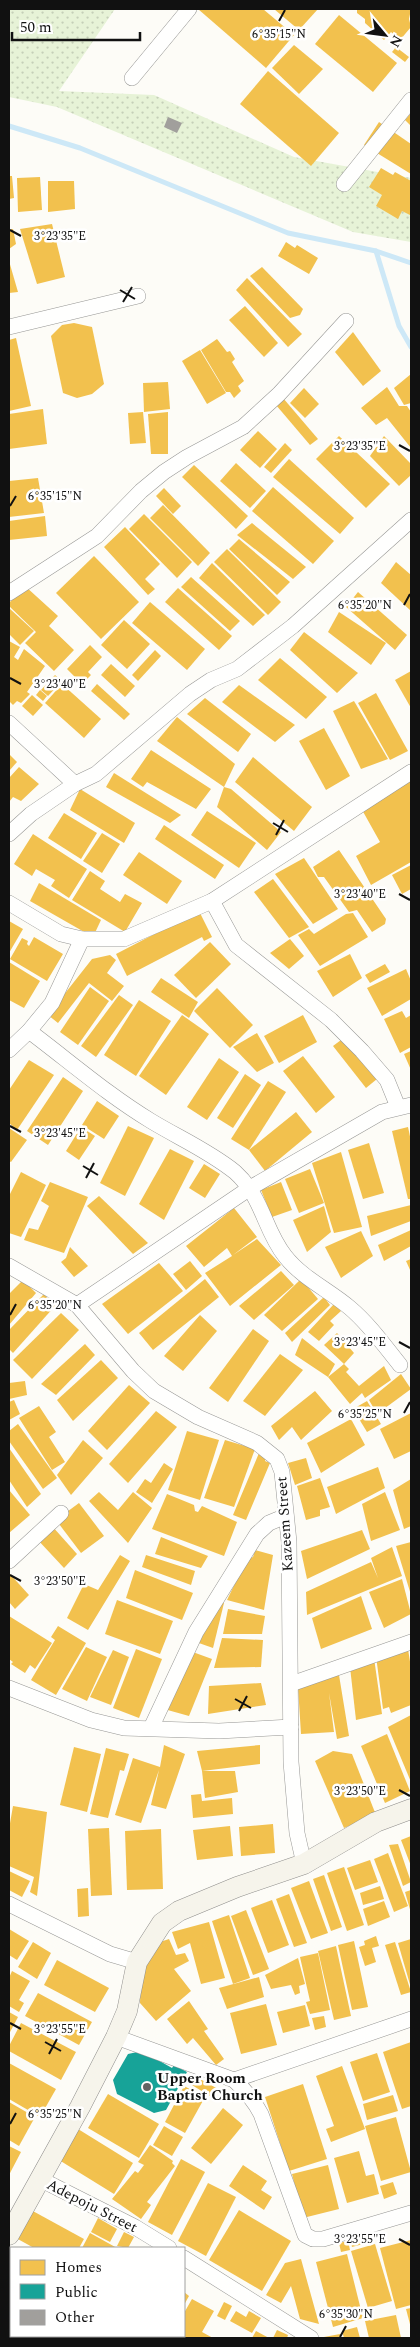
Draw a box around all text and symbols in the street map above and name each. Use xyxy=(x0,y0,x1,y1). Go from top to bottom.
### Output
scale bar xyxy=(12,10,140,42)
north arrow xyxy=(360,10,410,60)
text: 50 m xyxy=(20,16,52,39)
text: 6°35'15"N xyxy=(252,25,306,44)
text: N xyxy=(384,31,408,51)
text: 3°23'35"E xyxy=(34,227,86,246)
text: 3°23'35"E xyxy=(334,437,386,456)
text: 6°35'15"N xyxy=(28,487,82,506)
text: 6°35'20"N xyxy=(338,596,392,615)
text: 3°23'40"E xyxy=(34,675,86,694)
text: 3°23'40"E xyxy=(334,885,386,904)
text: 3°23'45"E xyxy=(34,1124,86,1143)
text: 6°35'20"N xyxy=(28,1296,82,1315)
text: 3°23'45"E xyxy=(334,1333,386,1352)
text: 6°35'25"N xyxy=(338,1405,392,1424)
street label: Kazeem Street xyxy=(270,1476,300,1572)
text: 3°23'50"E xyxy=(34,1572,86,1591)
text: 3°23'50"E xyxy=(334,1782,386,1801)
text: 3°23'55"E xyxy=(34,2020,86,2039)
place label: Upper Room Baptist Church xyxy=(157,2067,263,2107)
marker: Upper Room Baptist Church xyxy=(141,2081,153,2093)
text: 6°35'25"N xyxy=(28,2105,82,2124)
street label: Adepoju Street xyxy=(42,2173,142,2239)
text: 3°23'55"E xyxy=(334,2230,386,2249)
legend xyxy=(10,2247,185,2337)
text: Homes xyxy=(55,2256,102,2279)
text: Public xyxy=(55,2281,98,2304)
text: 6°35'30"N xyxy=(319,2305,373,2324)
text: Other xyxy=(55,2306,94,2329)

